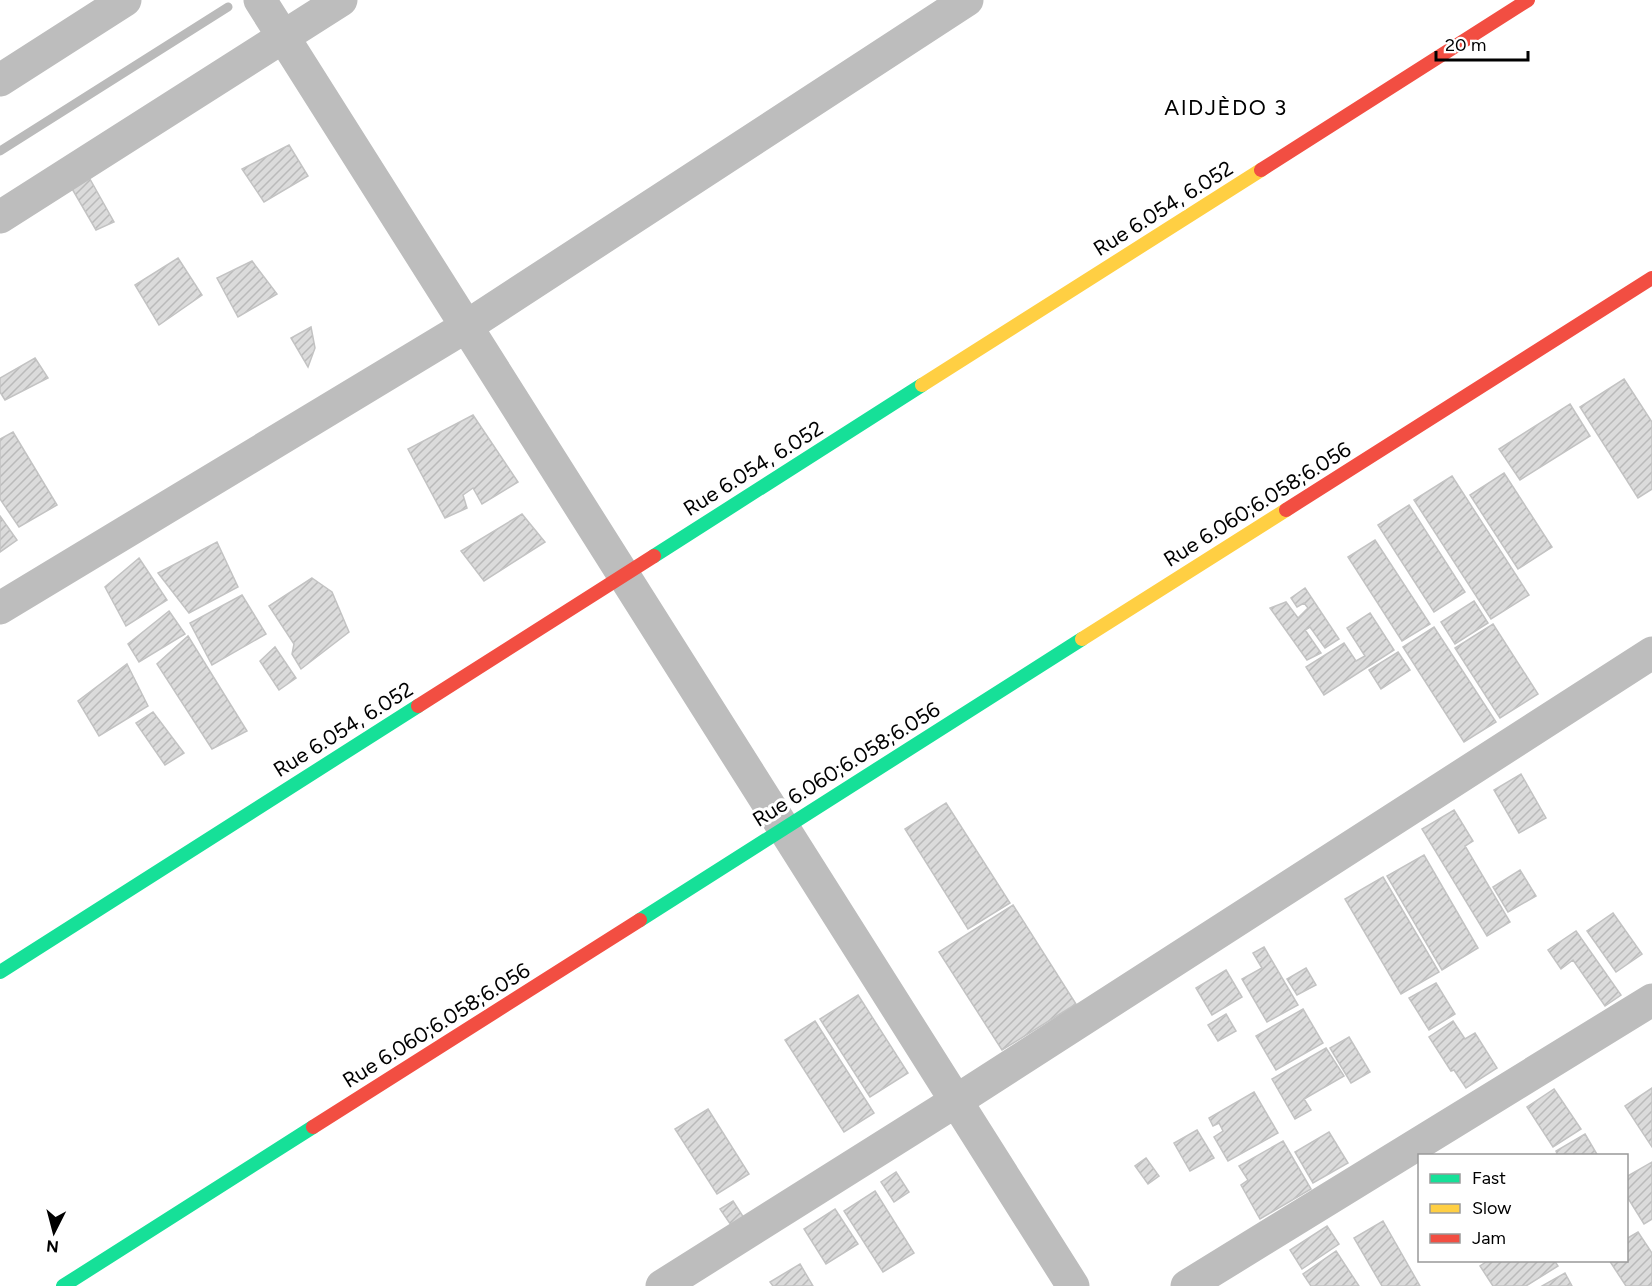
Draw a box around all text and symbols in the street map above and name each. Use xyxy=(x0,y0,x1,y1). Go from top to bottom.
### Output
scale bar xyxy=(1436,24,1528,62)
text: 20 m xyxy=(1445,34,1486,56)
district label: AIDJÈDO 3 xyxy=(1164,94,1288,121)
street label: Rue 6.054, 6.052 xyxy=(1089,155,1237,261)
street label: Rue 6.054, 6.052 xyxy=(679,415,827,521)
street label: Rue 6.060;6.058;6.056 xyxy=(1159,436,1355,572)
street label: Rue 6.054, 6.052 xyxy=(269,676,417,782)
street label: Rue 6.060;6.058;6.056 xyxy=(748,696,944,832)
street label: Rue 6.060;6.058;6.056 xyxy=(338,957,534,1093)
legend xyxy=(1418,1154,1628,1262)
text: Fast xyxy=(1472,1167,1506,1189)
text: Slow xyxy=(1472,1197,1511,1219)
north arrow xyxy=(24,1202,84,1262)
text: Jam xyxy=(1472,1227,1506,1249)
text: N xyxy=(45,1236,60,1257)

